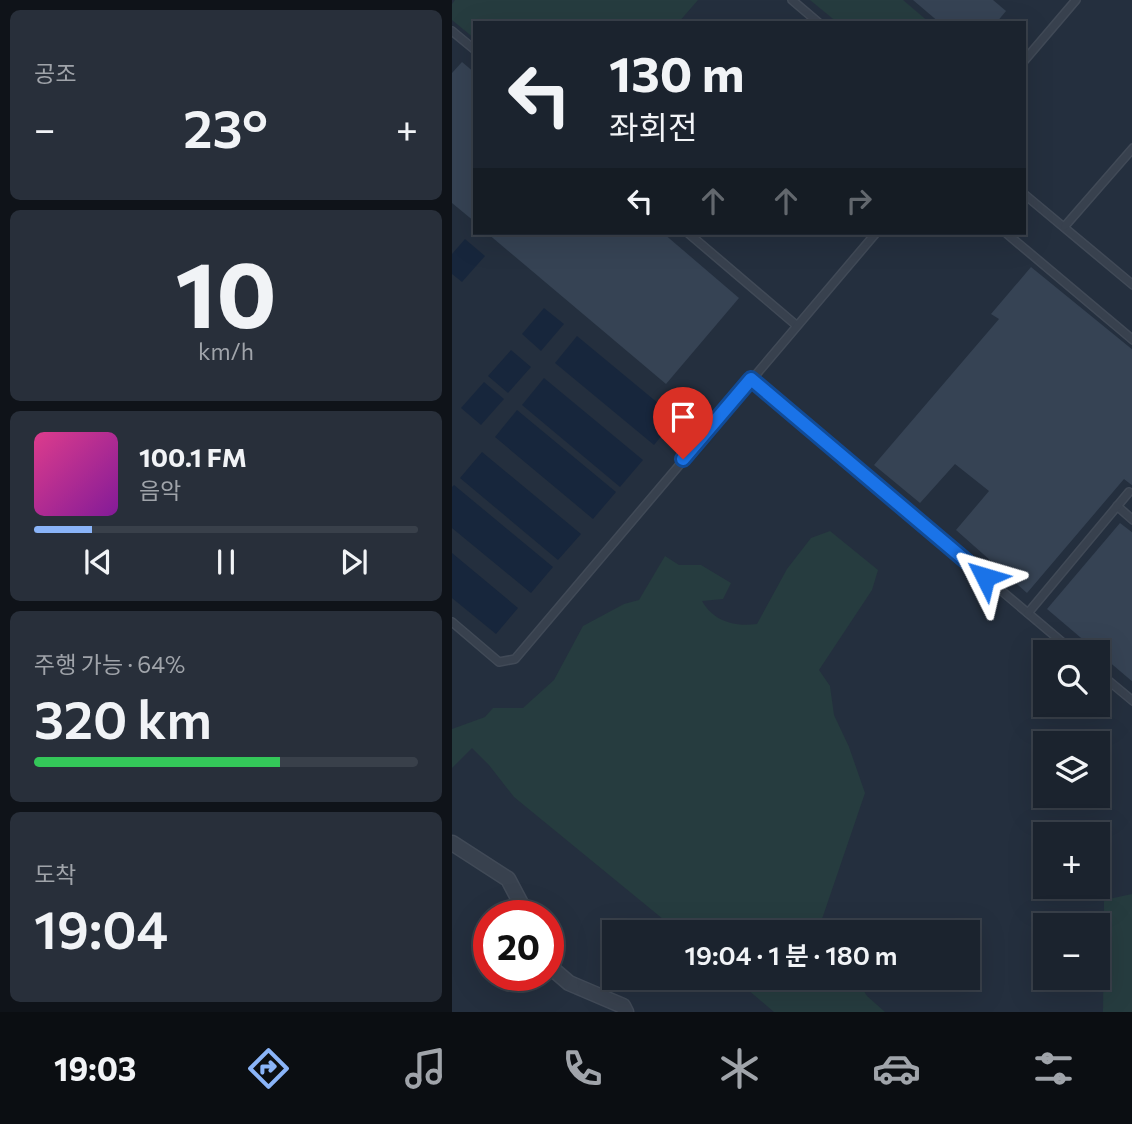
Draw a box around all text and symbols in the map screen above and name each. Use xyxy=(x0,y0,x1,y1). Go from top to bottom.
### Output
text: 130 m xyxy=(609,42,744,102)
icon: left xyxy=(494,49,585,140)
text: 공조 xyxy=(34,59,76,87)
text: 23° xyxy=(183,95,268,159)
text: − xyxy=(34,104,56,151)
text: + xyxy=(396,104,418,151)
text: 좌회전 xyxy=(609,106,697,146)
icon: left xyxy=(621,182,659,220)
icon: ahead xyxy=(694,182,732,220)
icon: ahead xyxy=(767,182,805,220)
icon: right xyxy=(840,182,878,220)
text: 10 xyxy=(175,235,277,347)
text: km/h xyxy=(198,337,254,365)
pin xyxy=(653,387,713,459)
icon: arrive xyxy=(664,398,702,436)
text: 100.1 FM xyxy=(139,441,247,472)
text: 음악 xyxy=(139,476,181,504)
position arrow xyxy=(948,540,1022,614)
icon: previous xyxy=(79,543,117,581)
icon: pause xyxy=(207,543,245,581)
icon: next xyxy=(335,543,373,581)
map controls xyxy=(1033,640,1110,990)
button: search xyxy=(1033,640,1110,717)
text: 주행 가능 · 64% xyxy=(34,650,185,678)
text: 320 km xyxy=(34,686,212,750)
button: layers xyxy=(1033,731,1110,808)
button: + xyxy=(1033,822,1110,899)
text: 도착 xyxy=(34,860,76,888)
text: 19:04 xyxy=(34,896,168,960)
speed limit sign: 20 xyxy=(473,900,564,991)
button: − xyxy=(1033,913,1110,990)
text: 19:04 · 1 분 · 180 m xyxy=(684,939,898,970)
icon: directions xyxy=(244,1044,293,1093)
icon: music xyxy=(401,1044,450,1093)
icon: phone xyxy=(558,1044,607,1093)
icon: climate xyxy=(715,1044,764,1093)
icon: car xyxy=(872,1044,921,1093)
icon: filters xyxy=(1029,1044,1078,1093)
text: 19:03 xyxy=(54,1048,136,1088)

